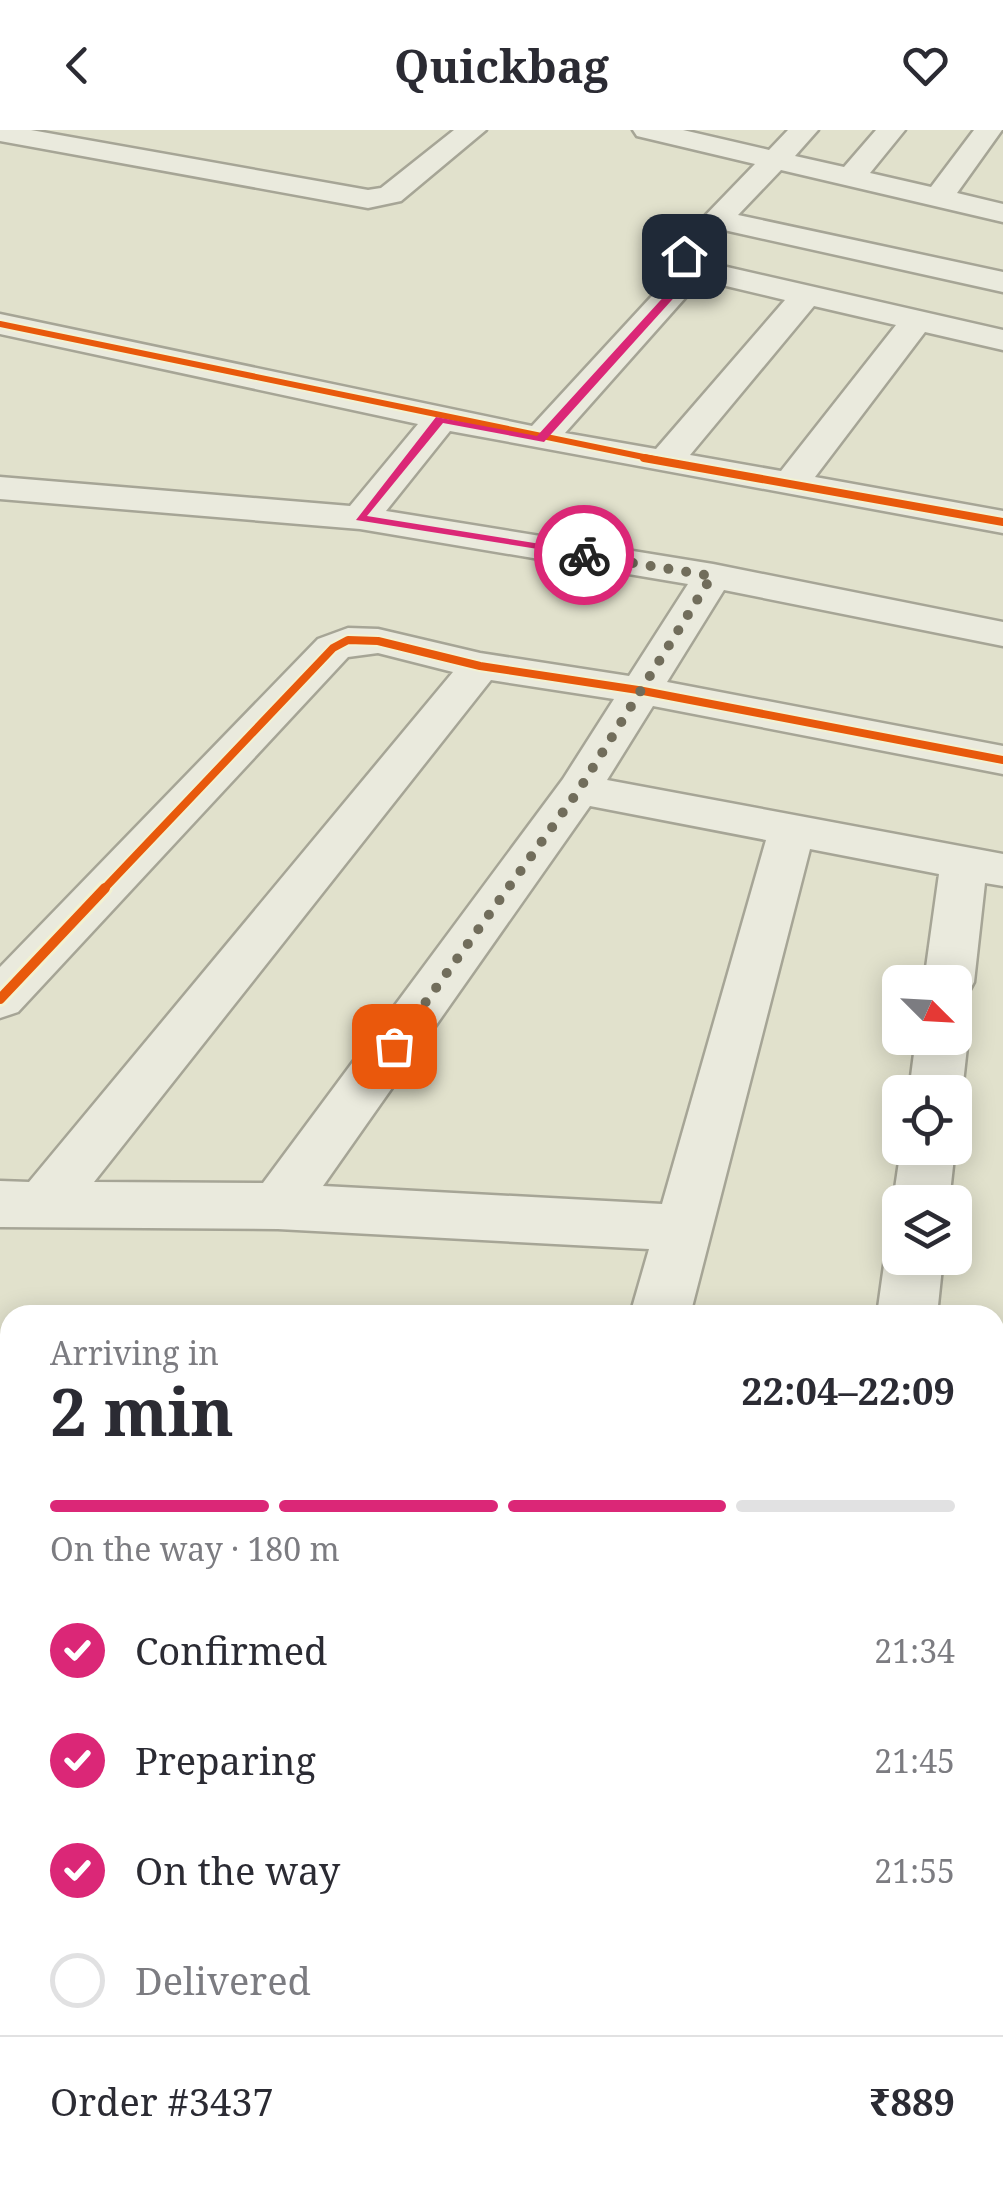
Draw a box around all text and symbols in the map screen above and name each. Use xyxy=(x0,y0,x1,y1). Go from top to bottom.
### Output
text: Quickbag xyxy=(394,35,609,96)
icon: back xyxy=(50,38,105,93)
icon: heart xyxy=(898,38,953,93)
pin xyxy=(642,214,727,299)
icon: home xyxy=(657,229,712,284)
courier xyxy=(534,505,634,605)
icon: bike xyxy=(557,528,612,583)
north arrow xyxy=(882,965,972,1055)
map controls xyxy=(882,965,972,1275)
pin xyxy=(352,1004,437,1089)
icon: bag xyxy=(367,1019,422,1074)
button: locate xyxy=(882,1075,972,1165)
button: layers xyxy=(882,1185,972,1275)
text: Arriving in xyxy=(50,1331,219,1374)
text: 22:04–22:09 xyxy=(741,1364,955,1416)
text: 2 min xyxy=(50,1367,234,1455)
text: On the way · 180 m xyxy=(50,1527,340,1570)
icon: check xyxy=(50,1623,105,1678)
text: Confirmed xyxy=(135,1624,327,1676)
text: 21:34 xyxy=(874,1629,955,1672)
icon: check xyxy=(50,1733,105,1788)
text: Preparing xyxy=(135,1734,316,1786)
text: 21:45 xyxy=(874,1739,955,1782)
icon: check xyxy=(50,1843,105,1898)
text: On the way xyxy=(135,1844,340,1896)
text: 21:55 xyxy=(874,1849,955,1892)
text: Delivered xyxy=(135,1954,311,2006)
text: Order #3437 xyxy=(50,2075,274,2127)
text: ₹889 xyxy=(869,2075,955,2127)

